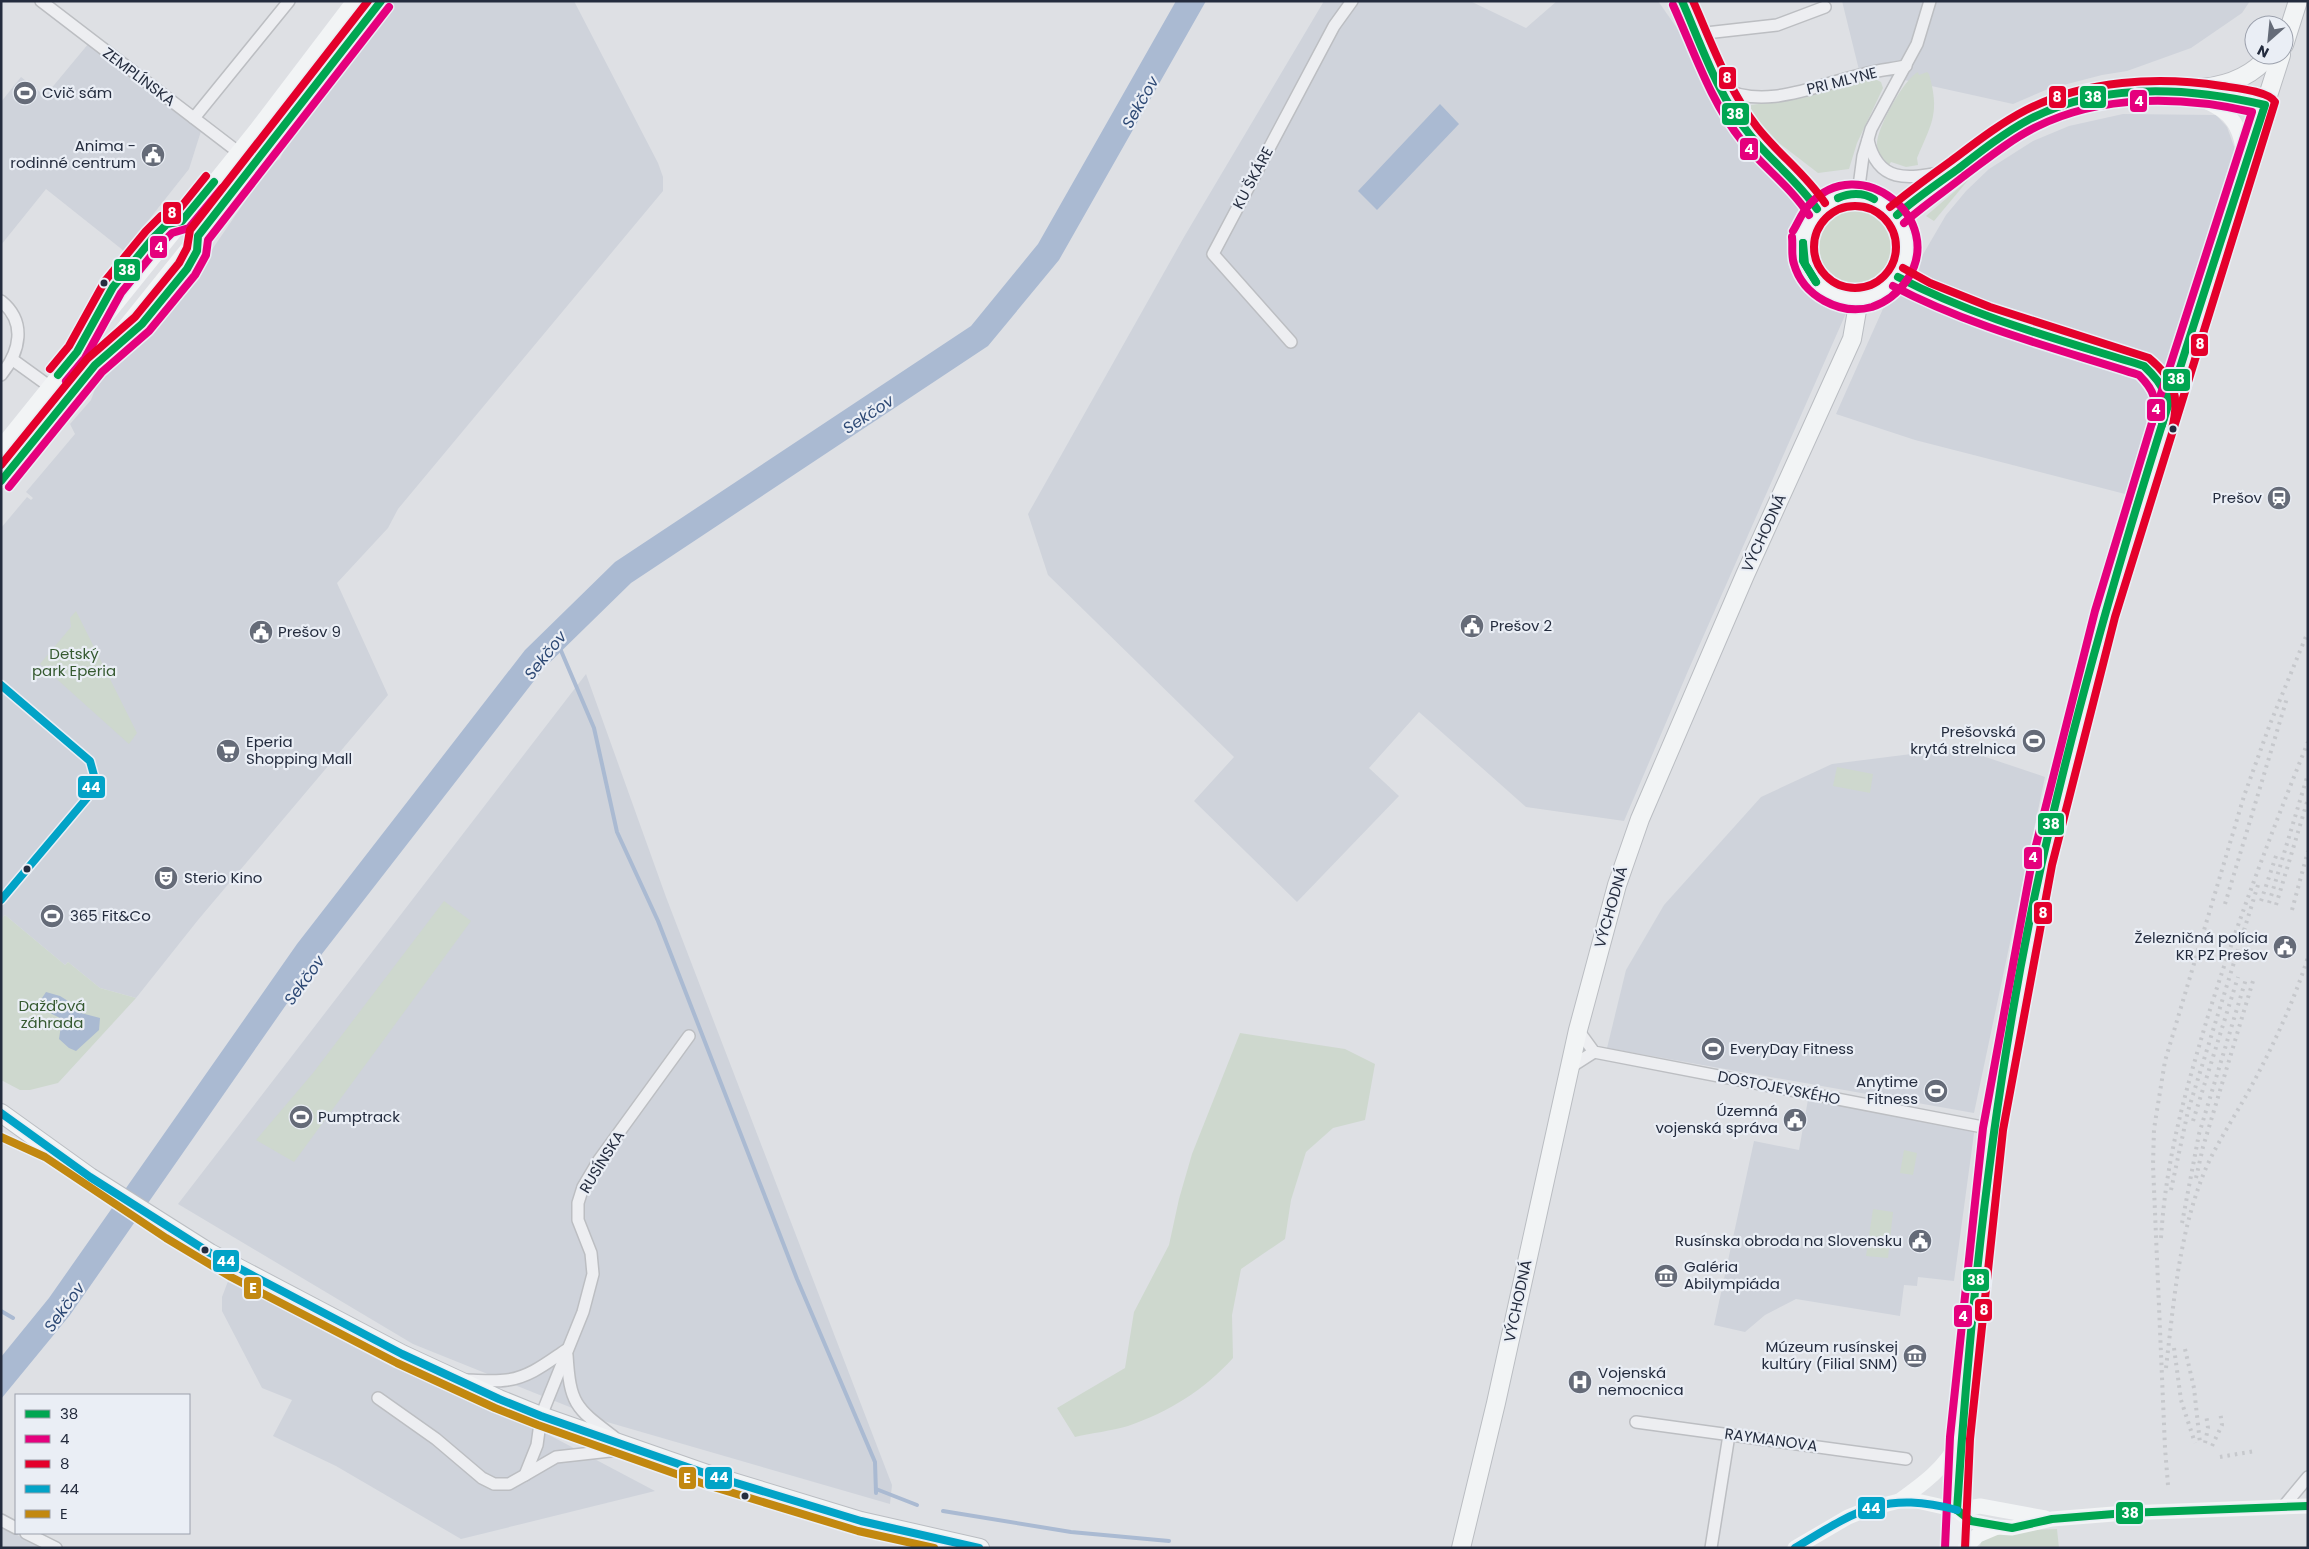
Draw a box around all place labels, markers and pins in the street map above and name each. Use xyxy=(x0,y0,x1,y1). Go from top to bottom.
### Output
sports icon: Cvič sám xyxy=(12,80,38,106)
place label: Cvič sám xyxy=(42,82,112,103)
place label: Anima - rodinné centrum xyxy=(10,135,136,173)
public building icon: Anima - rodinné centrum xyxy=(140,142,166,168)
unlabelled marker xyxy=(99,278,109,288)
unlabelled marker xyxy=(2168,424,2178,434)
station icon: Prešov xyxy=(2266,485,2292,511)
place label: Prešov xyxy=(2213,487,2263,508)
public building icon: Prešov 2 xyxy=(1459,613,1485,639)
place label: Prešov 2 xyxy=(1490,615,1552,636)
public building icon: Prešov 9 xyxy=(248,619,274,645)
place label: Prešov 9 xyxy=(278,621,341,642)
place label: Prešovská krytá strelnica xyxy=(1910,721,2016,759)
sports icon: Prešovská krytá strelnica xyxy=(2021,728,2047,754)
place label: Eperia Shopping Mall xyxy=(246,731,352,769)
supermarket icon: Eperia Shopping Mall xyxy=(215,738,241,764)
unlabelled marker xyxy=(22,864,32,874)
theatre icon: Sterio Kino xyxy=(153,865,179,891)
place label: Sterio Kino xyxy=(184,867,262,888)
sports icon: 365 Fit&Co xyxy=(39,903,65,929)
place label: 365 Fit&Co xyxy=(70,905,151,926)
place label: Železničná polícia KR PZ Prešov xyxy=(2135,927,2269,965)
public building icon: Železničná polícia KR PZ Prešov xyxy=(2272,934,2298,960)
sports icon: EveryDay Fitness xyxy=(1700,1036,1726,1062)
place label: EveryDay Fitness xyxy=(1730,1038,1854,1059)
place label: Anytime Fitness xyxy=(1856,1071,1918,1109)
sports icon: Anytime Fitness xyxy=(1923,1078,1949,1104)
place label: Územná vojenská správa xyxy=(1655,1100,1778,1138)
sports icon: Pumptrack xyxy=(288,1104,314,1130)
place label: Pumptrack xyxy=(318,1106,400,1127)
public building icon: Územná vojenská správa xyxy=(1782,1107,1808,1133)
public building icon: Rusínska obroda na Slovensku xyxy=(1907,1228,1933,1254)
place label: Rusínska obroda na Slovensku xyxy=(1675,1230,1902,1251)
unlabelled marker xyxy=(200,1245,210,1255)
place label: Galéria Abilympiáda xyxy=(1684,1256,1780,1294)
museum icon: Galéria Abilympiáda xyxy=(1653,1263,1679,1289)
place label: Múzeum rusínskej kultúry (Filial SNM) xyxy=(1762,1336,1898,1374)
museum icon: Múzeum rusínskej kultúry (Filial SNM) xyxy=(1902,1343,1928,1369)
place label: Vojenská nemocnica xyxy=(1598,1362,1684,1400)
hospital icon: Vojenská nemocnica xyxy=(1567,1369,1593,1395)
unlabelled marker xyxy=(740,1491,750,1501)

